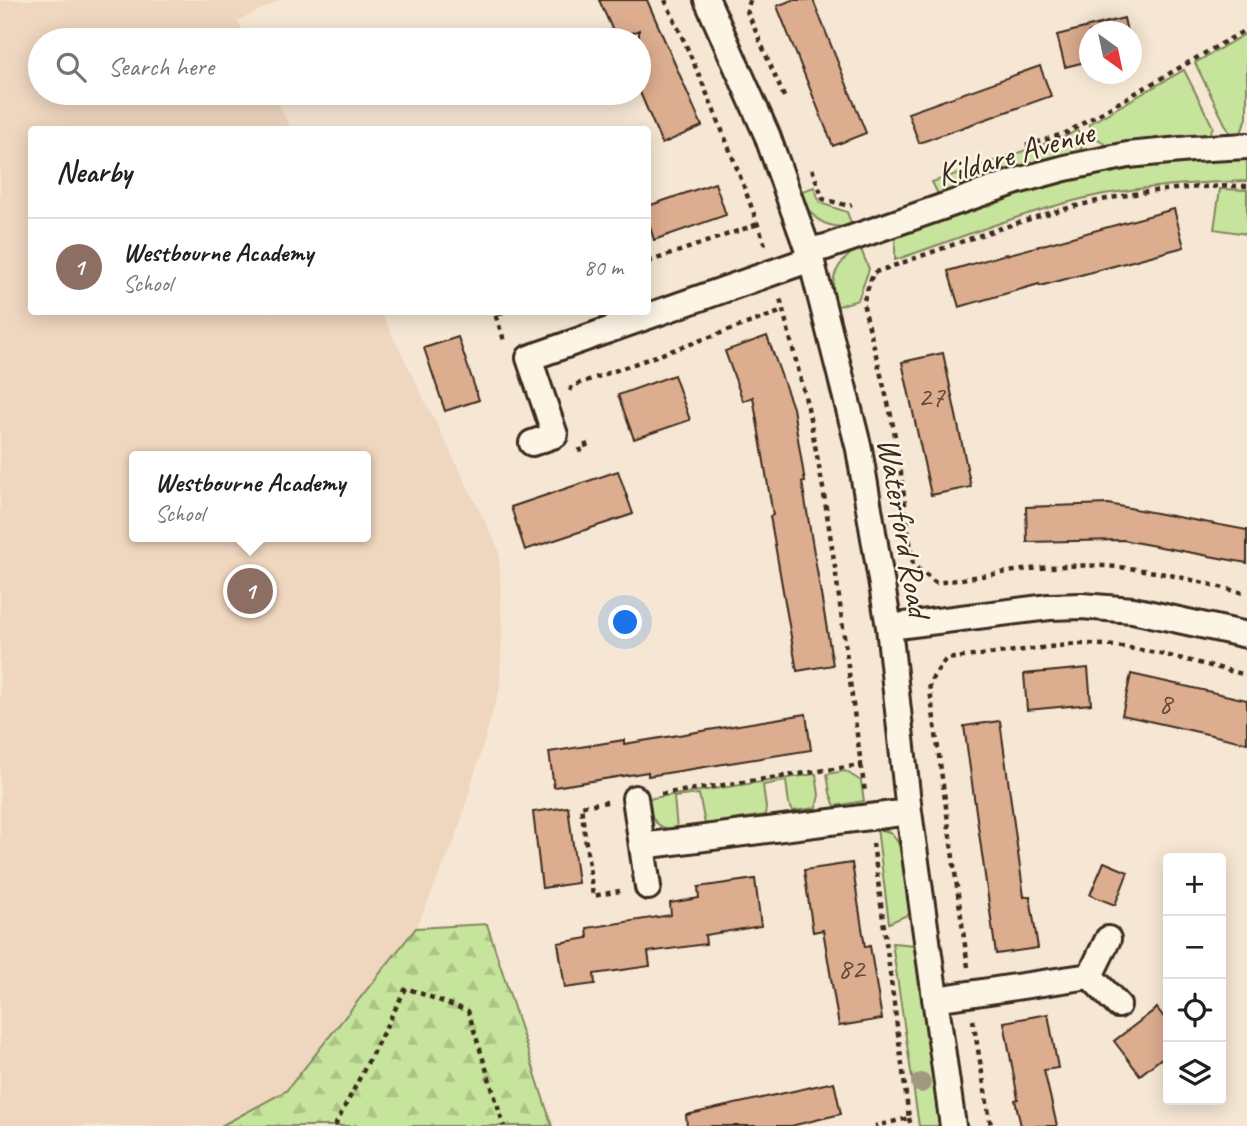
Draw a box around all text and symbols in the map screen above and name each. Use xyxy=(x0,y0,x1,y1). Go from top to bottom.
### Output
north arrow xyxy=(1079,21,1142,84)
search box xyxy=(28,28,651,105)
icon: search xyxy=(52,48,90,86)
text: Search here xyxy=(108,50,214,83)
street label: Kildare Avenue xyxy=(932,110,1101,195)
text: Nearby xyxy=(56,153,132,191)
text: Westbourne Academy xyxy=(123,236,313,269)
text: 1 xyxy=(74,253,84,282)
text: 80 m xyxy=(584,253,623,282)
text: School xyxy=(123,269,172,298)
house number: 27 xyxy=(918,377,946,415)
street label: Waterford Road xyxy=(868,434,941,625)
popup xyxy=(129,451,371,542)
text: Westbourne Academy xyxy=(155,466,345,499)
text: School xyxy=(155,499,204,528)
pin: 1 xyxy=(227,565,273,617)
your location xyxy=(608,605,642,639)
house number: 8 xyxy=(1158,684,1174,722)
map controls xyxy=(1163,853,1226,1105)
button: + xyxy=(1163,853,1226,916)
button: − xyxy=(1163,916,1226,979)
house number: 82 xyxy=(838,949,867,987)
button: locate xyxy=(1163,979,1226,1042)
button: layers xyxy=(1163,1042,1226,1105)

